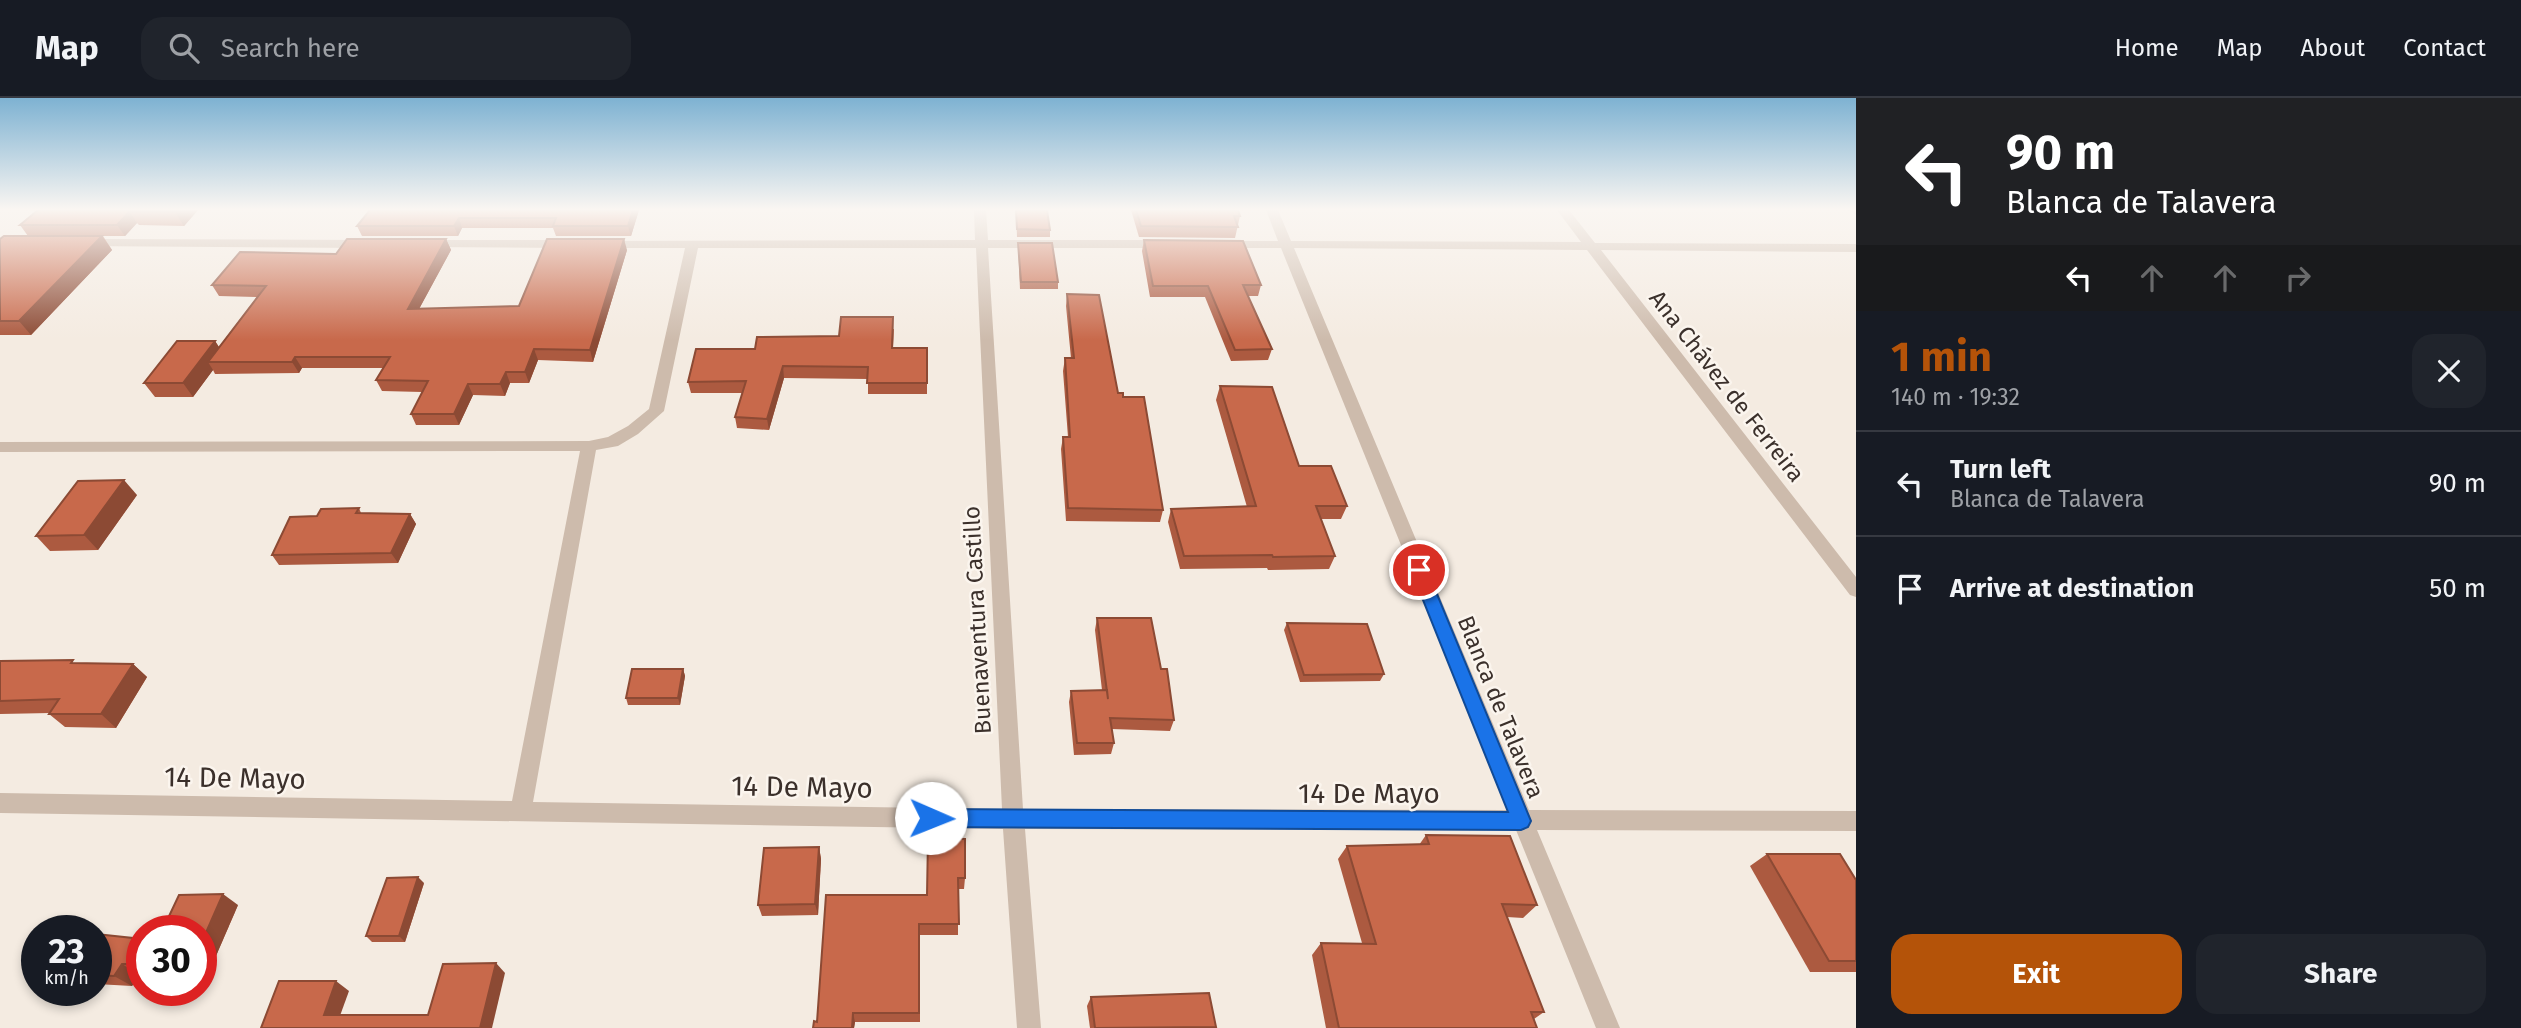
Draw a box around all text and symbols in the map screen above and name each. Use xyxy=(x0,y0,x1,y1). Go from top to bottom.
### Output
search box xyxy=(141,17,631,80)
text: Map xyxy=(35,28,99,68)
icon: search xyxy=(165,29,203,67)
text: Search here xyxy=(221,33,360,64)
text: Home xyxy=(2115,34,2179,62)
text: Map xyxy=(2217,34,2263,62)
text: About xyxy=(2301,34,2365,62)
text: Contact xyxy=(2403,34,2486,62)
text: 90 m xyxy=(2006,123,2115,182)
icon: left xyxy=(1891,126,1982,217)
text: Blanca de Talavera xyxy=(2006,183,2277,221)
icon: left xyxy=(2060,259,2098,297)
icon: ahead xyxy=(2133,259,2171,297)
icon: ahead xyxy=(2206,259,2244,297)
icon: right xyxy=(2279,259,2317,297)
street label: Ana Chávez de Ferreira xyxy=(1644,285,1810,487)
text: 1 min xyxy=(1891,332,1992,382)
button: close xyxy=(2412,334,2486,408)
text: 140 m · 19:32 xyxy=(1891,383,2020,411)
text: Turn left xyxy=(1950,454,2051,485)
icon: left xyxy=(1891,465,1929,503)
text: 90 m xyxy=(2429,468,2486,499)
text: Blanca de Talavera xyxy=(1950,485,2145,513)
street label: Buenaventura Castillo xyxy=(957,505,997,735)
pin xyxy=(1389,540,1449,600)
icon: arrive xyxy=(1400,551,1438,589)
icon: arrive xyxy=(1891,570,1929,608)
text: Arrive at destination xyxy=(1950,573,2194,604)
text: 50 m xyxy=(2429,573,2486,604)
street label: Blanca de Talavera xyxy=(1452,612,1550,802)
street label: 14 De Mayo xyxy=(164,760,306,796)
street label: 14 De Mayo xyxy=(731,769,873,805)
street label: 14 De Mayo xyxy=(1298,777,1440,810)
position arrow xyxy=(894,781,968,855)
speed limit sign: 30 xyxy=(126,915,217,1006)
text: 23 xyxy=(48,930,85,972)
button: Exit xyxy=(1891,934,2182,1014)
button: Share xyxy=(2196,934,2486,1014)
text: km/h xyxy=(44,967,89,989)

